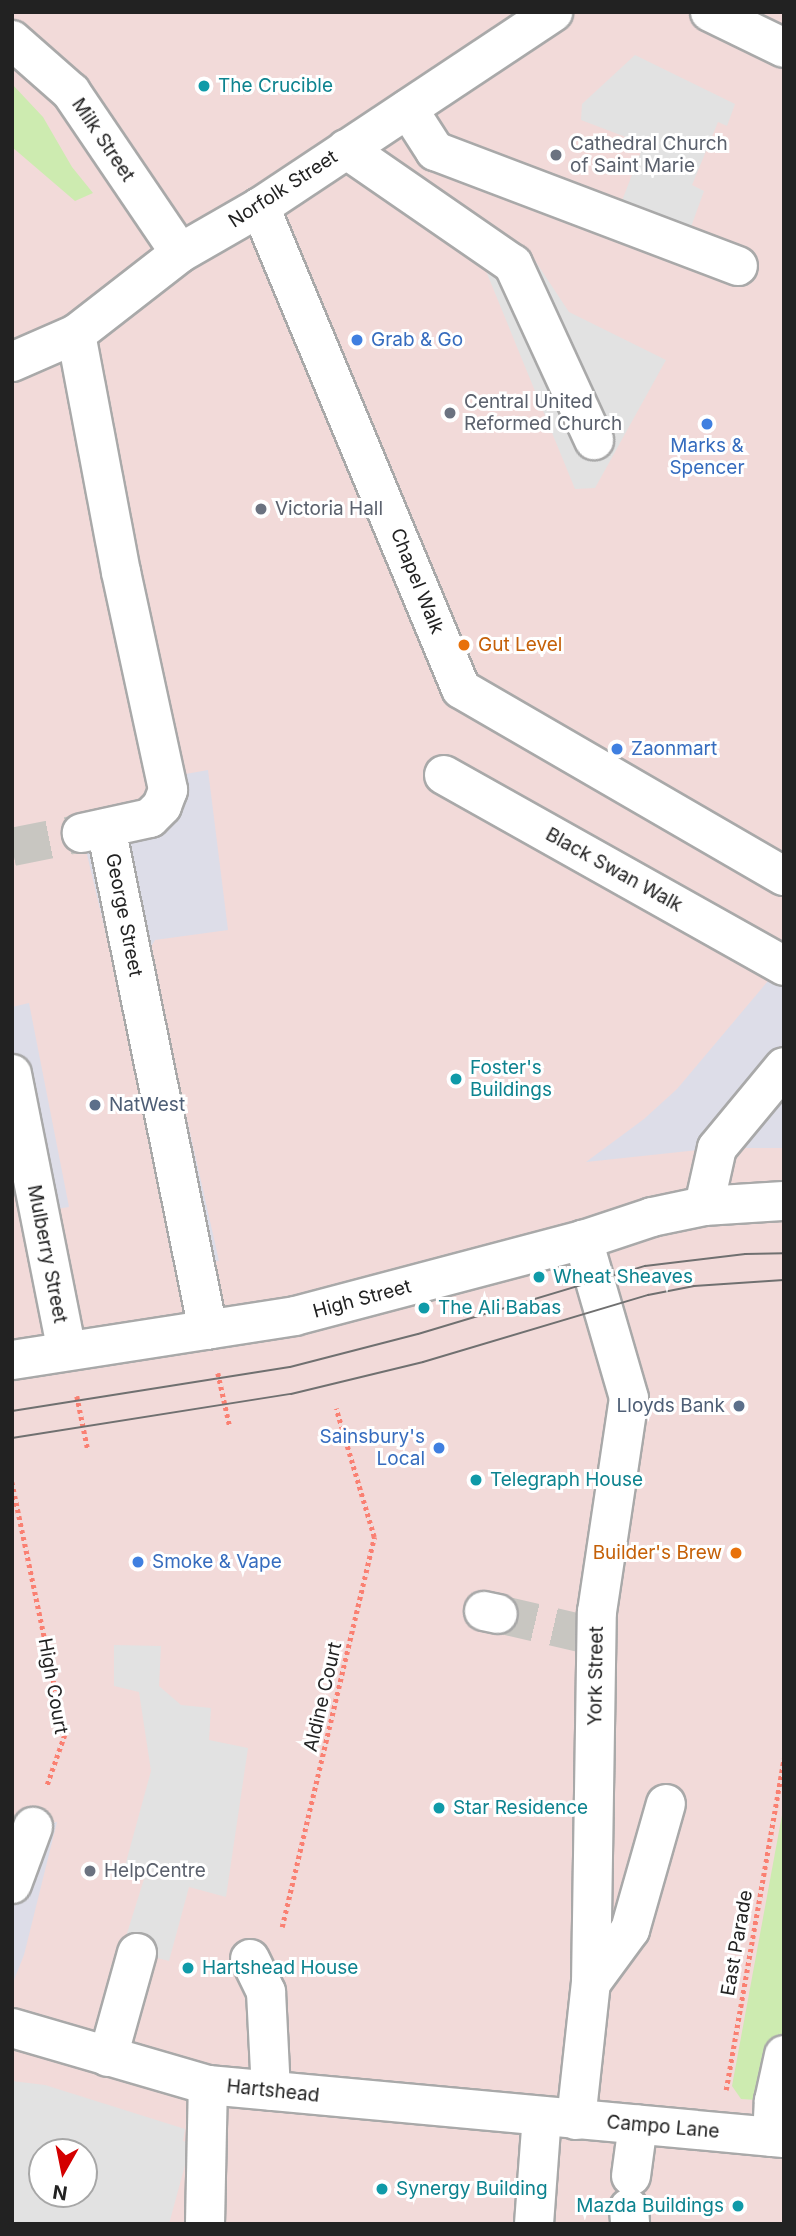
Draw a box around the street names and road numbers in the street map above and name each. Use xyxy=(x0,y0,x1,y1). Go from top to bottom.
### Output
street label: Milk Street xyxy=(67,94,139,186)
street label: Norfolk Street xyxy=(224,145,342,233)
street label: Chapel Walk xyxy=(385,525,449,637)
street label: Black Swan Walk xyxy=(542,823,686,917)
street label: George Street xyxy=(101,851,147,979)
street label: Mulberry Street xyxy=(22,1183,72,1325)
street label: High Street xyxy=(310,1275,414,1323)
street label: York Street xyxy=(584,1626,608,1726)
street label: High Court xyxy=(33,1636,73,1736)
street label: Aldine Court xyxy=(299,1640,347,1754)
street label: East Parade xyxy=(716,1888,758,1998)
street label: Hartshead xyxy=(226,2075,320,2107)
street label: Campo Lane xyxy=(606,2111,720,2143)

